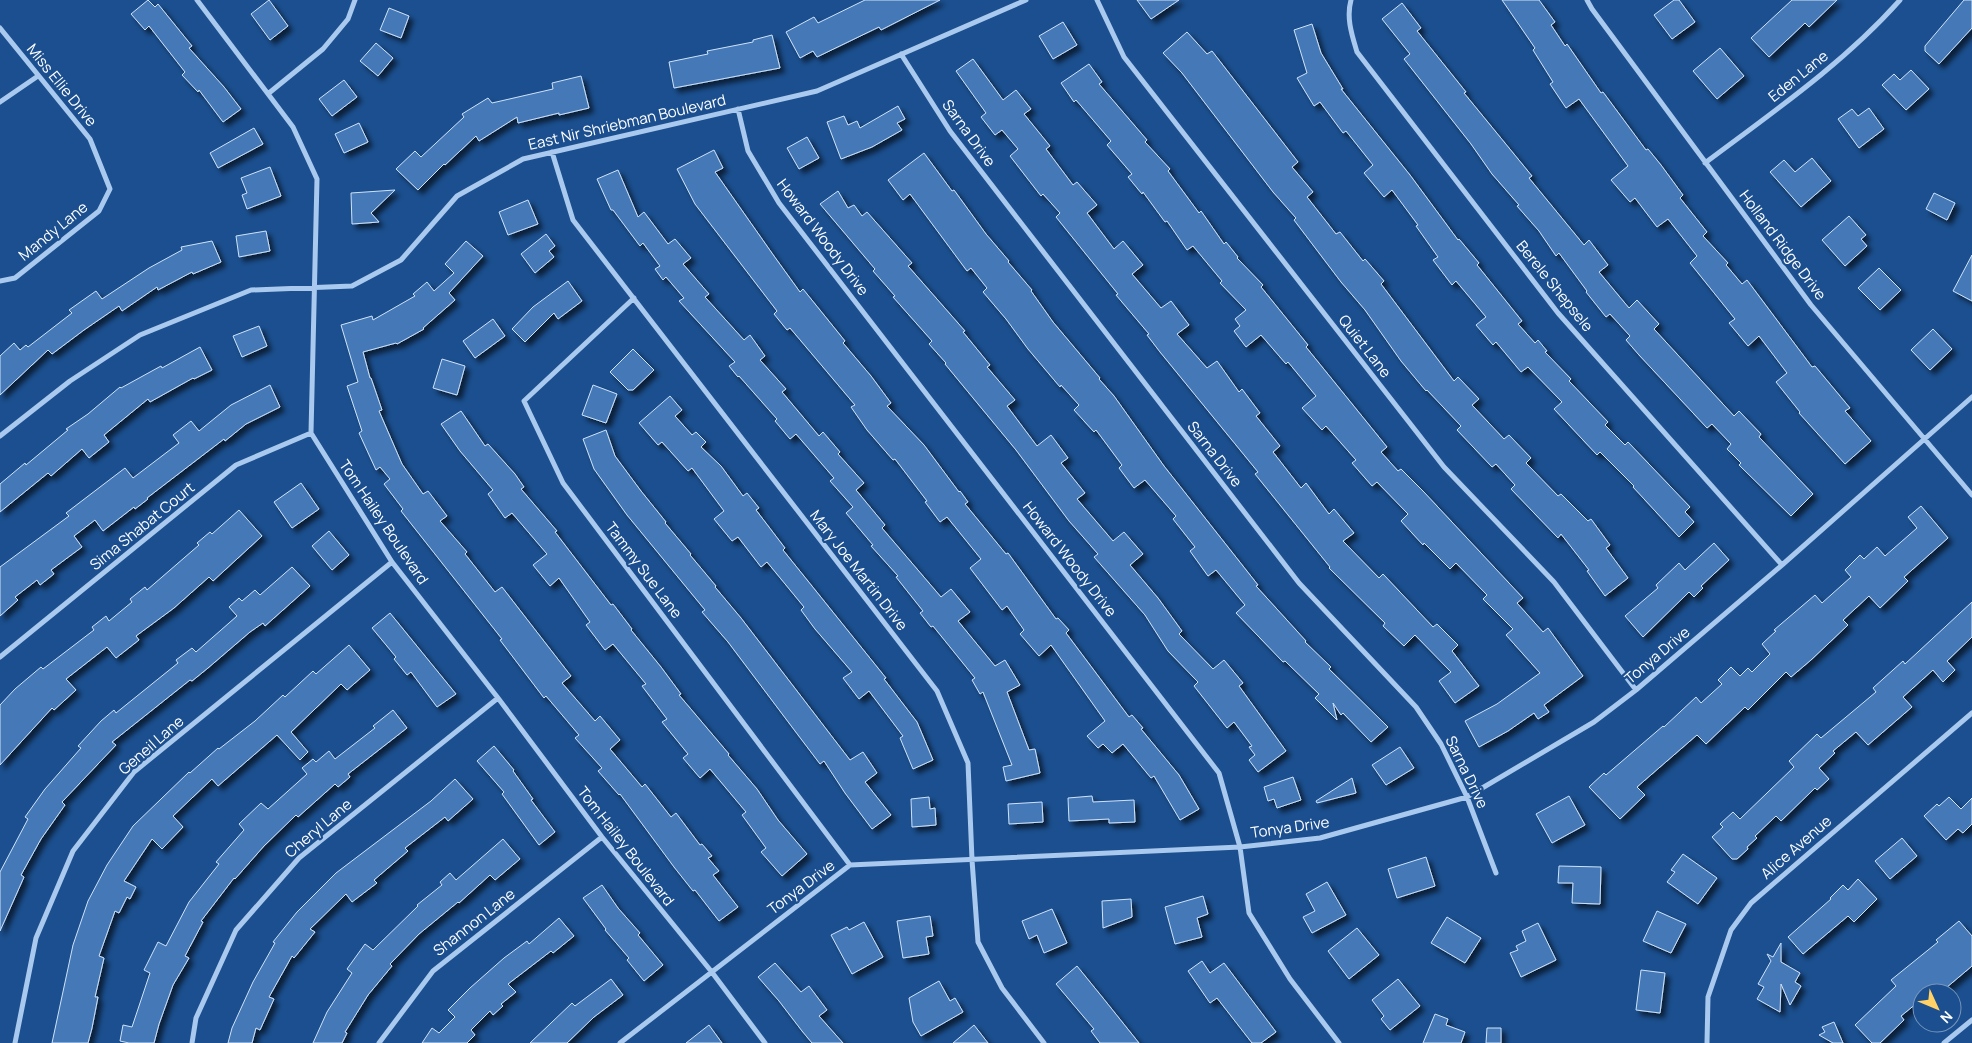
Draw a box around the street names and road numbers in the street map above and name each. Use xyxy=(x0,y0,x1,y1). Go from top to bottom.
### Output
street label: Miss Ellie Drive xyxy=(22,39,102,131)
street label: Eden Lane xyxy=(1764,45,1833,107)
street label: East Nir Shriebman Boulevard xyxy=(526,89,728,155)
street label: Sarna Drive xyxy=(937,95,1001,171)
street label: Howard Woody Drive xyxy=(772,174,874,300)
street label: Holland Ridge Drive xyxy=(1735,186,1831,305)
street label: Mandy Lane xyxy=(14,197,92,265)
street label: Berele Shepsele xyxy=(1512,236,1598,336)
street label: Quiet Lane xyxy=(1334,310,1396,382)
street label: Sarna Drive xyxy=(1183,417,1248,491)
street label: Tom Hailey Boulevard xyxy=(334,456,434,588)
street label: Sima Shabat Court xyxy=(85,477,199,575)
street label: Howard Woody Drive xyxy=(1018,497,1122,621)
street label: Mary Joe Martin Drive xyxy=(805,505,913,635)
street label: Tammy Sue Lane xyxy=(601,517,687,623)
street label: Tonya Drive xyxy=(1620,621,1694,689)
street label: Geneil Lane xyxy=(114,711,188,779)
street label: Sarna Drive xyxy=(1440,732,1494,812)
street label: Tom Hailey Boulevard xyxy=(573,782,679,910)
street label: Cheryl Lane xyxy=(280,794,356,862)
street label: Alice Avenue xyxy=(1756,810,1836,884)
street label: Tonya Drive xyxy=(1249,811,1331,843)
street label: Tonya Drive xyxy=(763,855,839,919)
street label: Shannon Lane xyxy=(429,883,520,961)

